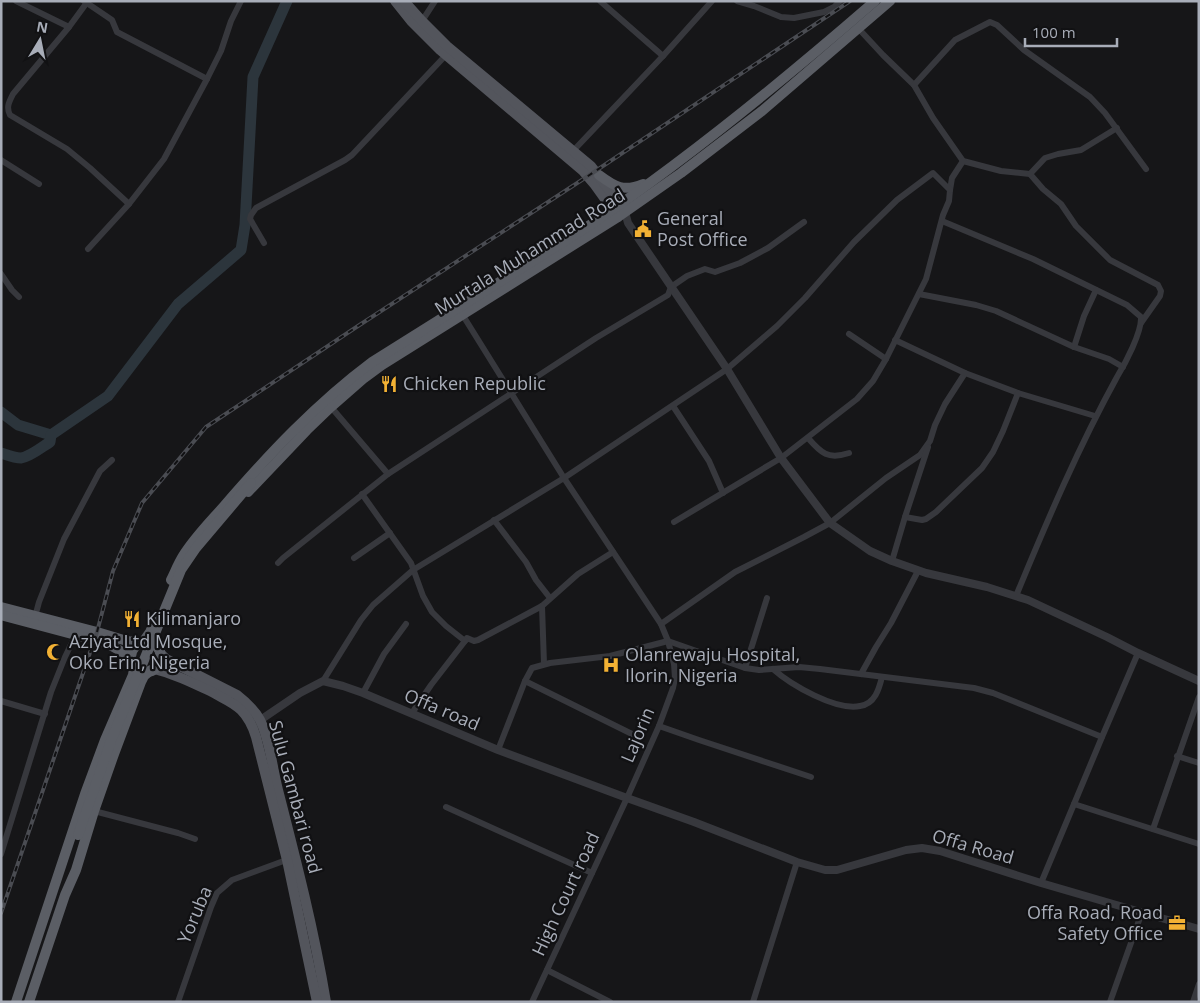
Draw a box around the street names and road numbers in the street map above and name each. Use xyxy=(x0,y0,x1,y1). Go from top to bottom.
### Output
street label: Murtala Muhammad Road xyxy=(430,183,629,320)
street label: Offa road xyxy=(401,682,484,736)
street label: Lajorin xyxy=(615,703,659,766)
street label: Sulu Gambari road xyxy=(264,717,328,876)
street label: Offa Road xyxy=(930,823,1017,869)
street label: High Court road xyxy=(526,828,604,959)
street label: Yoruba xyxy=(171,882,217,947)

